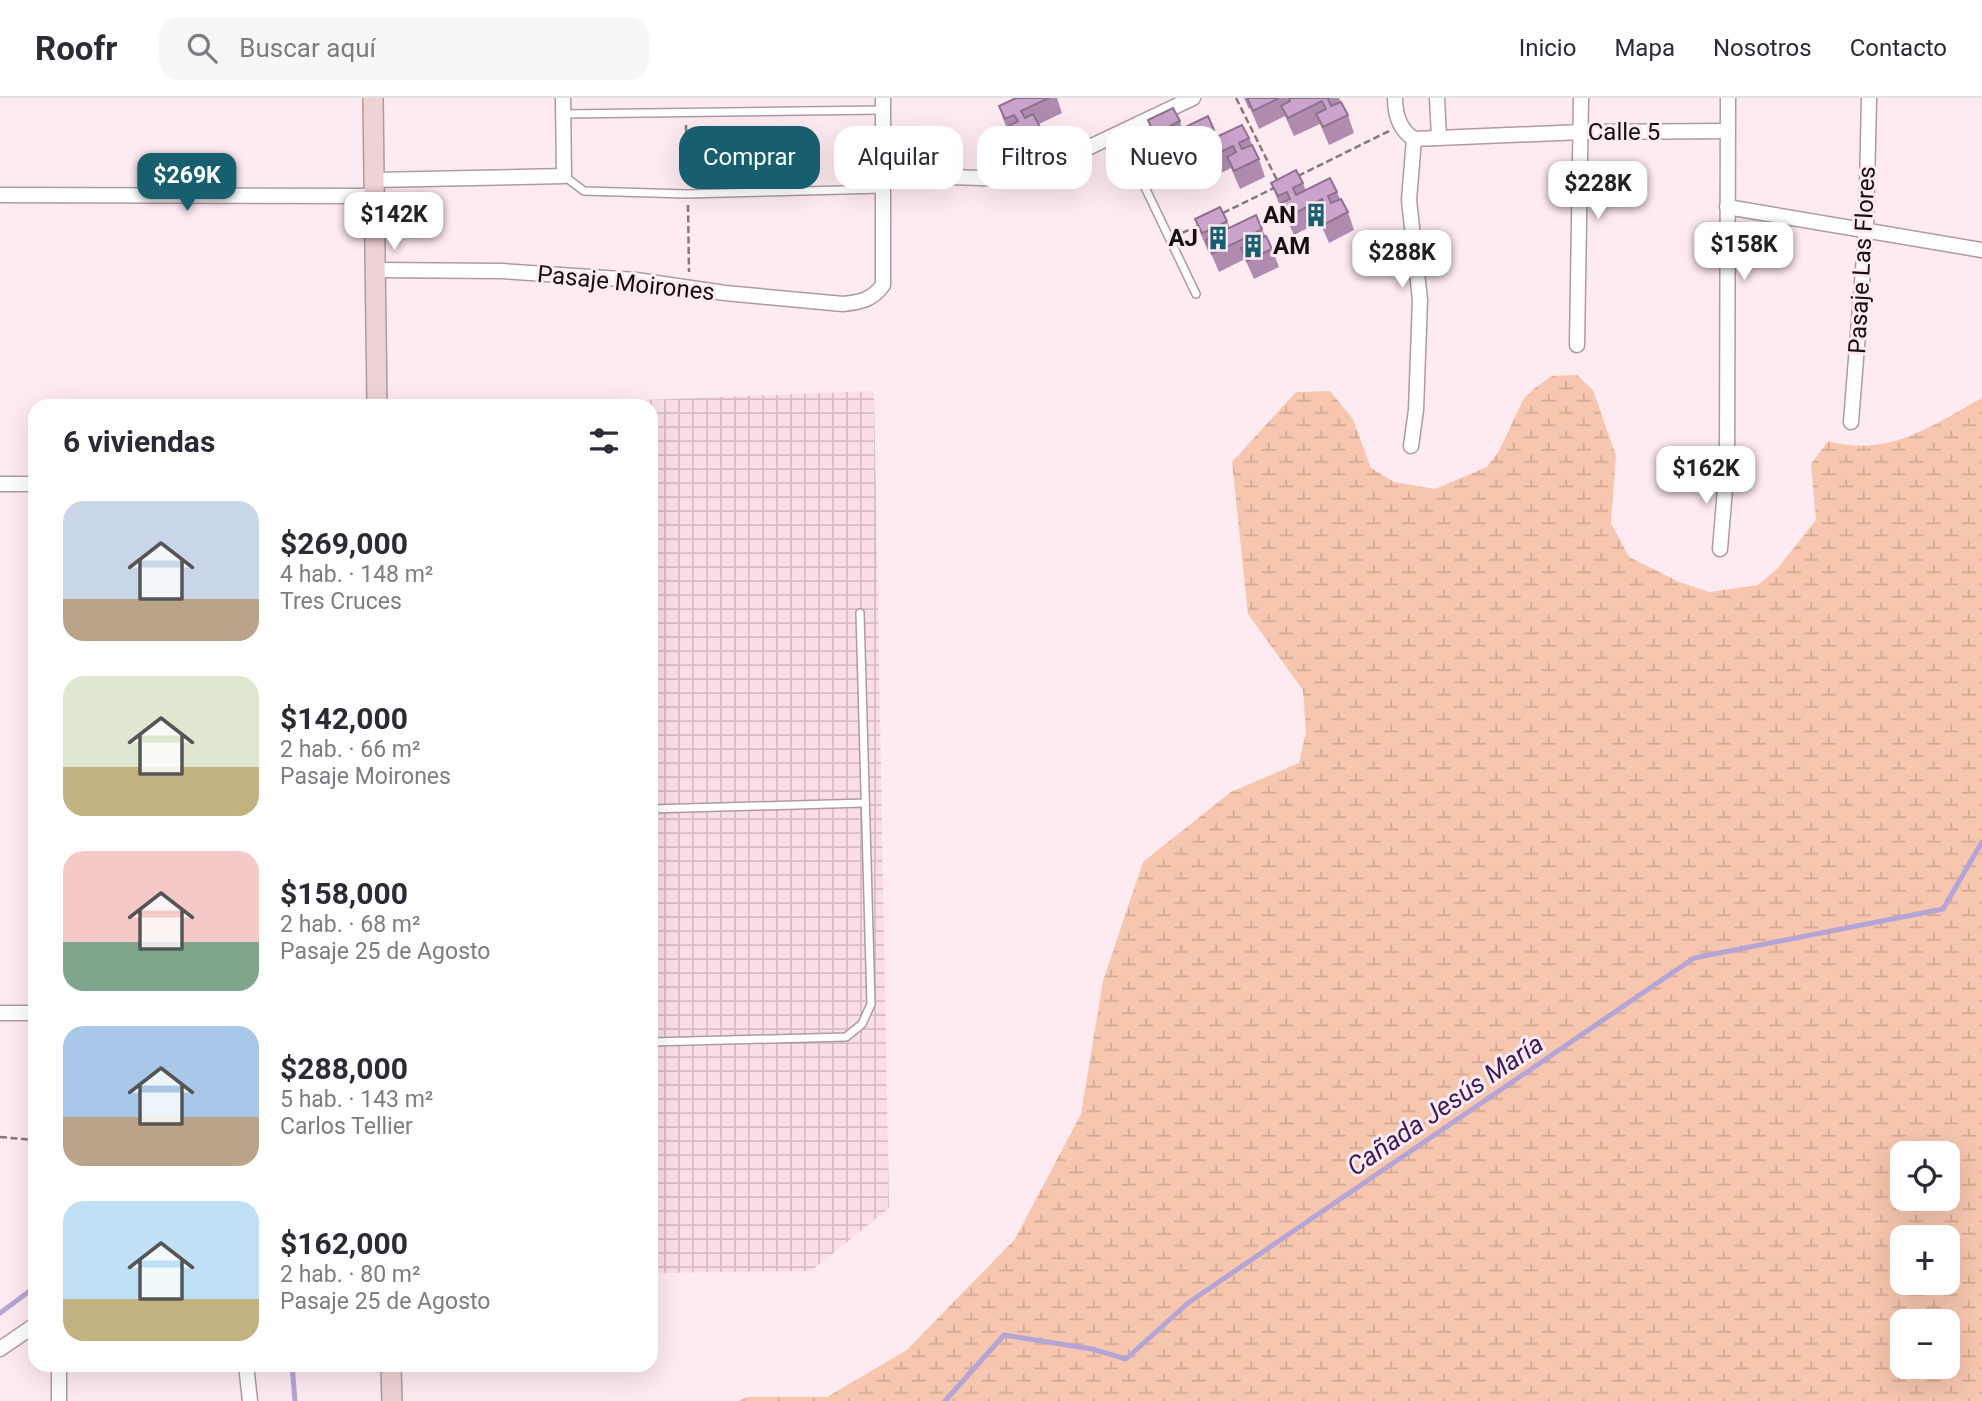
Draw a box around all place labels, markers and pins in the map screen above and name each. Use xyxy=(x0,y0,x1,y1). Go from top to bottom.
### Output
pin: $269K xyxy=(138,153,236,213)
pin: $228K xyxy=(1549,162,1647,221)
pin: $142K xyxy=(345,192,443,252)
place label: AN xyxy=(1263,201,1296,229)
building icon: AN xyxy=(1302,201,1330,229)
pin: $158K xyxy=(1695,222,1793,282)
place label: AJ xyxy=(1168,224,1198,252)
building icon: AJ xyxy=(1204,224,1232,252)
pin: $288K xyxy=(1353,230,1451,290)
building icon: AM xyxy=(1239,232,1267,260)
place label: AM xyxy=(1273,232,1310,260)
pin: $162K xyxy=(1657,446,1755,506)

